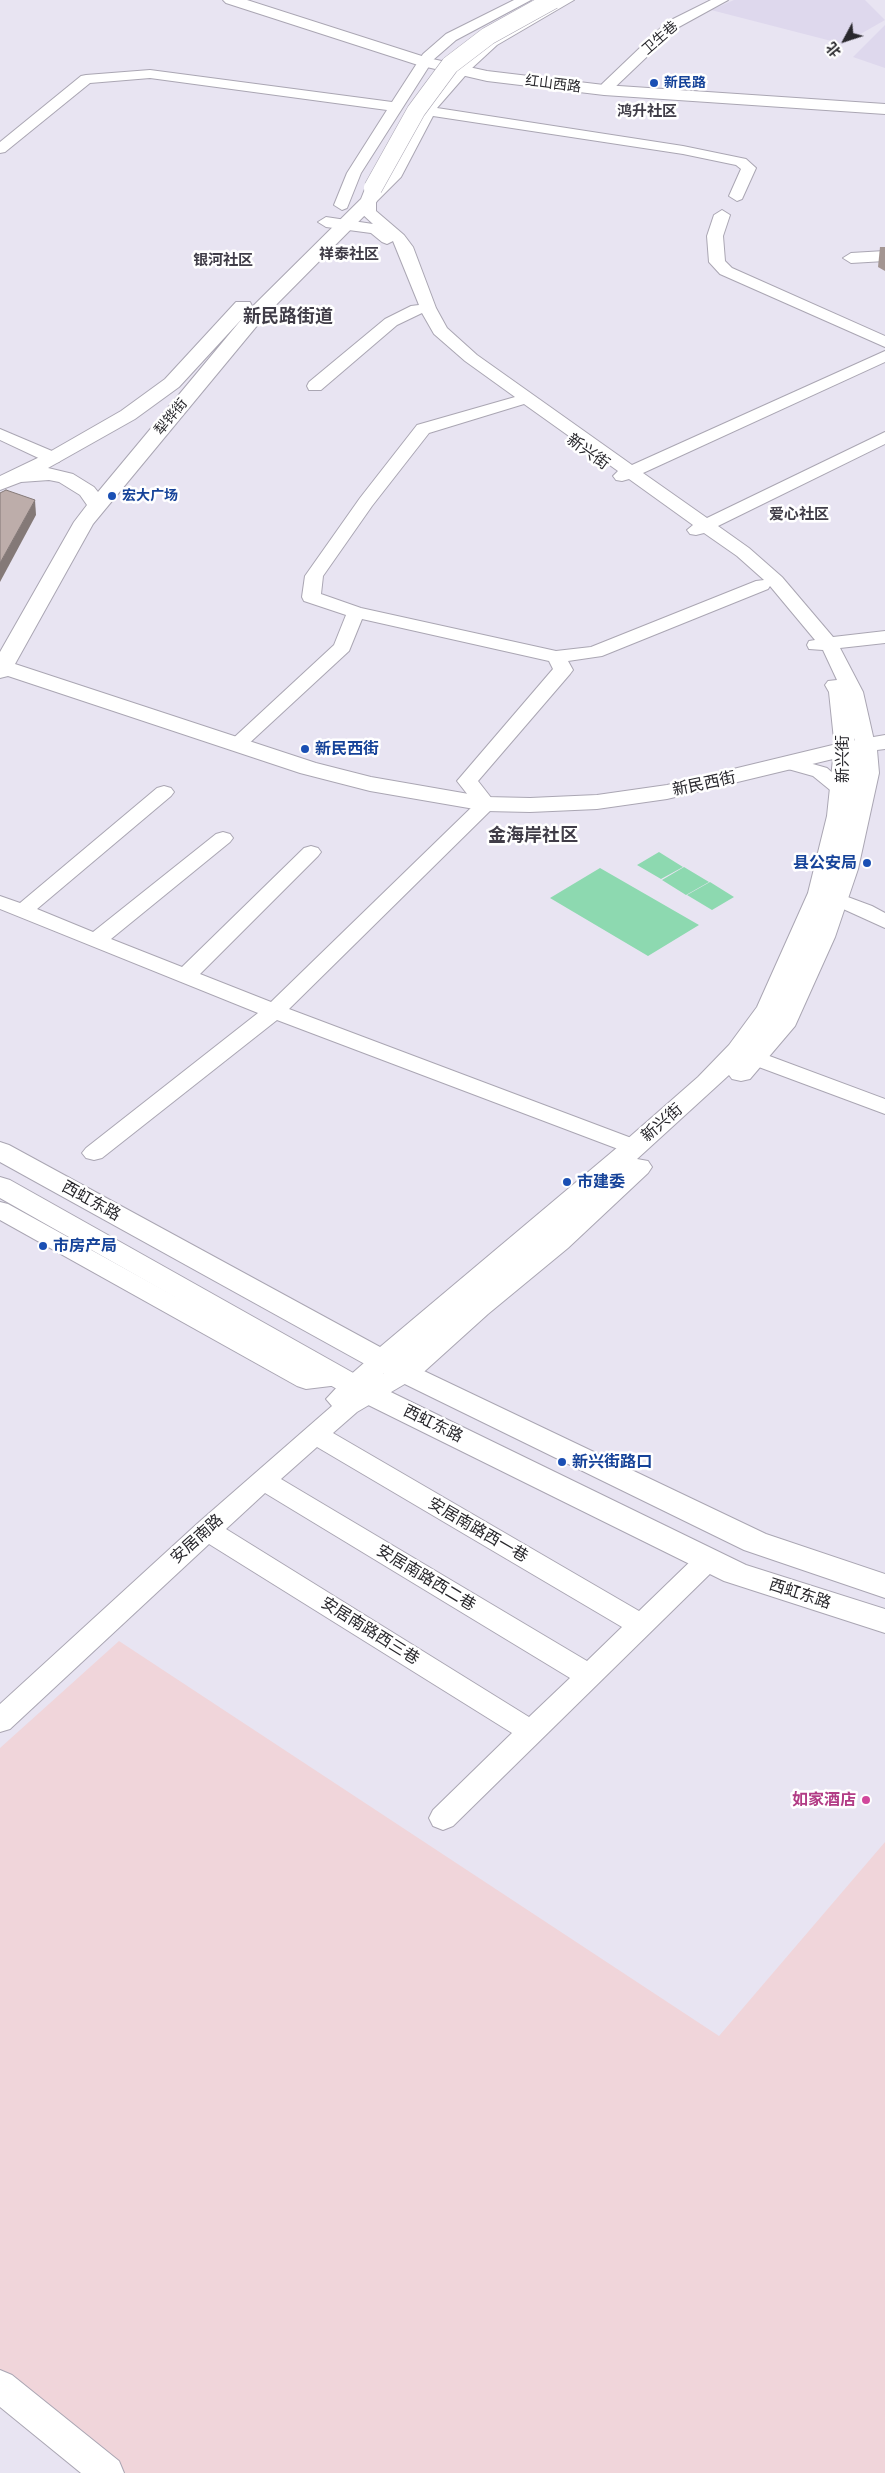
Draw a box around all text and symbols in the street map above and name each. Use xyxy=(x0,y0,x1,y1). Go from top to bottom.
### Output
north arrow xyxy=(820,15,870,65)
street label: 卫生巷 xyxy=(639,18,681,58)
text: 北 xyxy=(822,38,845,61)
street label: 红山西路 xyxy=(524,72,582,96)
place label: 新民路 xyxy=(664,75,706,91)
marker: 新民路 xyxy=(648,77,660,89)
district label: 鸿升社区 xyxy=(617,102,677,120)
district label: 祥泰社区 xyxy=(319,245,379,263)
district label: 银河社区 xyxy=(193,251,253,269)
district label: 新民路街道 xyxy=(243,306,333,328)
street label: 犁铧街 xyxy=(151,396,191,438)
street label: 新兴街 xyxy=(563,430,613,474)
place label: 宏大广场 xyxy=(122,488,178,504)
marker: 宏大广场 xyxy=(106,490,118,502)
district label: 爱心社区 xyxy=(769,505,829,523)
street label: 新兴街 xyxy=(833,735,853,783)
place label: 新民西街 xyxy=(315,739,379,759)
marker: 新民西街 xyxy=(299,743,311,755)
street label: 新民西街 xyxy=(671,768,737,800)
district label: 金海岸社区 xyxy=(488,825,578,847)
place label: 县公安局 xyxy=(793,853,857,873)
marker: 县公安局 xyxy=(861,857,873,869)
street label: 新兴街 xyxy=(638,1100,686,1146)
place label: 市建委 xyxy=(577,1172,625,1192)
marker: 市建委 xyxy=(561,1176,573,1188)
street label: 西虹东路 xyxy=(58,1177,124,1225)
place label: 市房产局 xyxy=(53,1236,117,1256)
marker: 市房产局 xyxy=(37,1240,49,1252)
street label: 西虹东路 xyxy=(400,1401,466,1447)
place label: 新兴街路口 xyxy=(572,1452,652,1472)
marker: 新兴街路口 xyxy=(556,1456,568,1468)
street label: 安居南路西一巷 xyxy=(425,1494,531,1566)
street label: 安居南路 xyxy=(167,1510,227,1568)
street label: 安居南路西二巷 xyxy=(373,1541,479,1615)
street label: 西虹东路 xyxy=(767,1575,833,1613)
street label: 安居南路西三巷 xyxy=(317,1593,423,1669)
place label: 如家酒店 xyxy=(792,1790,856,1810)
marker: 如家酒店 xyxy=(860,1794,872,1806)

